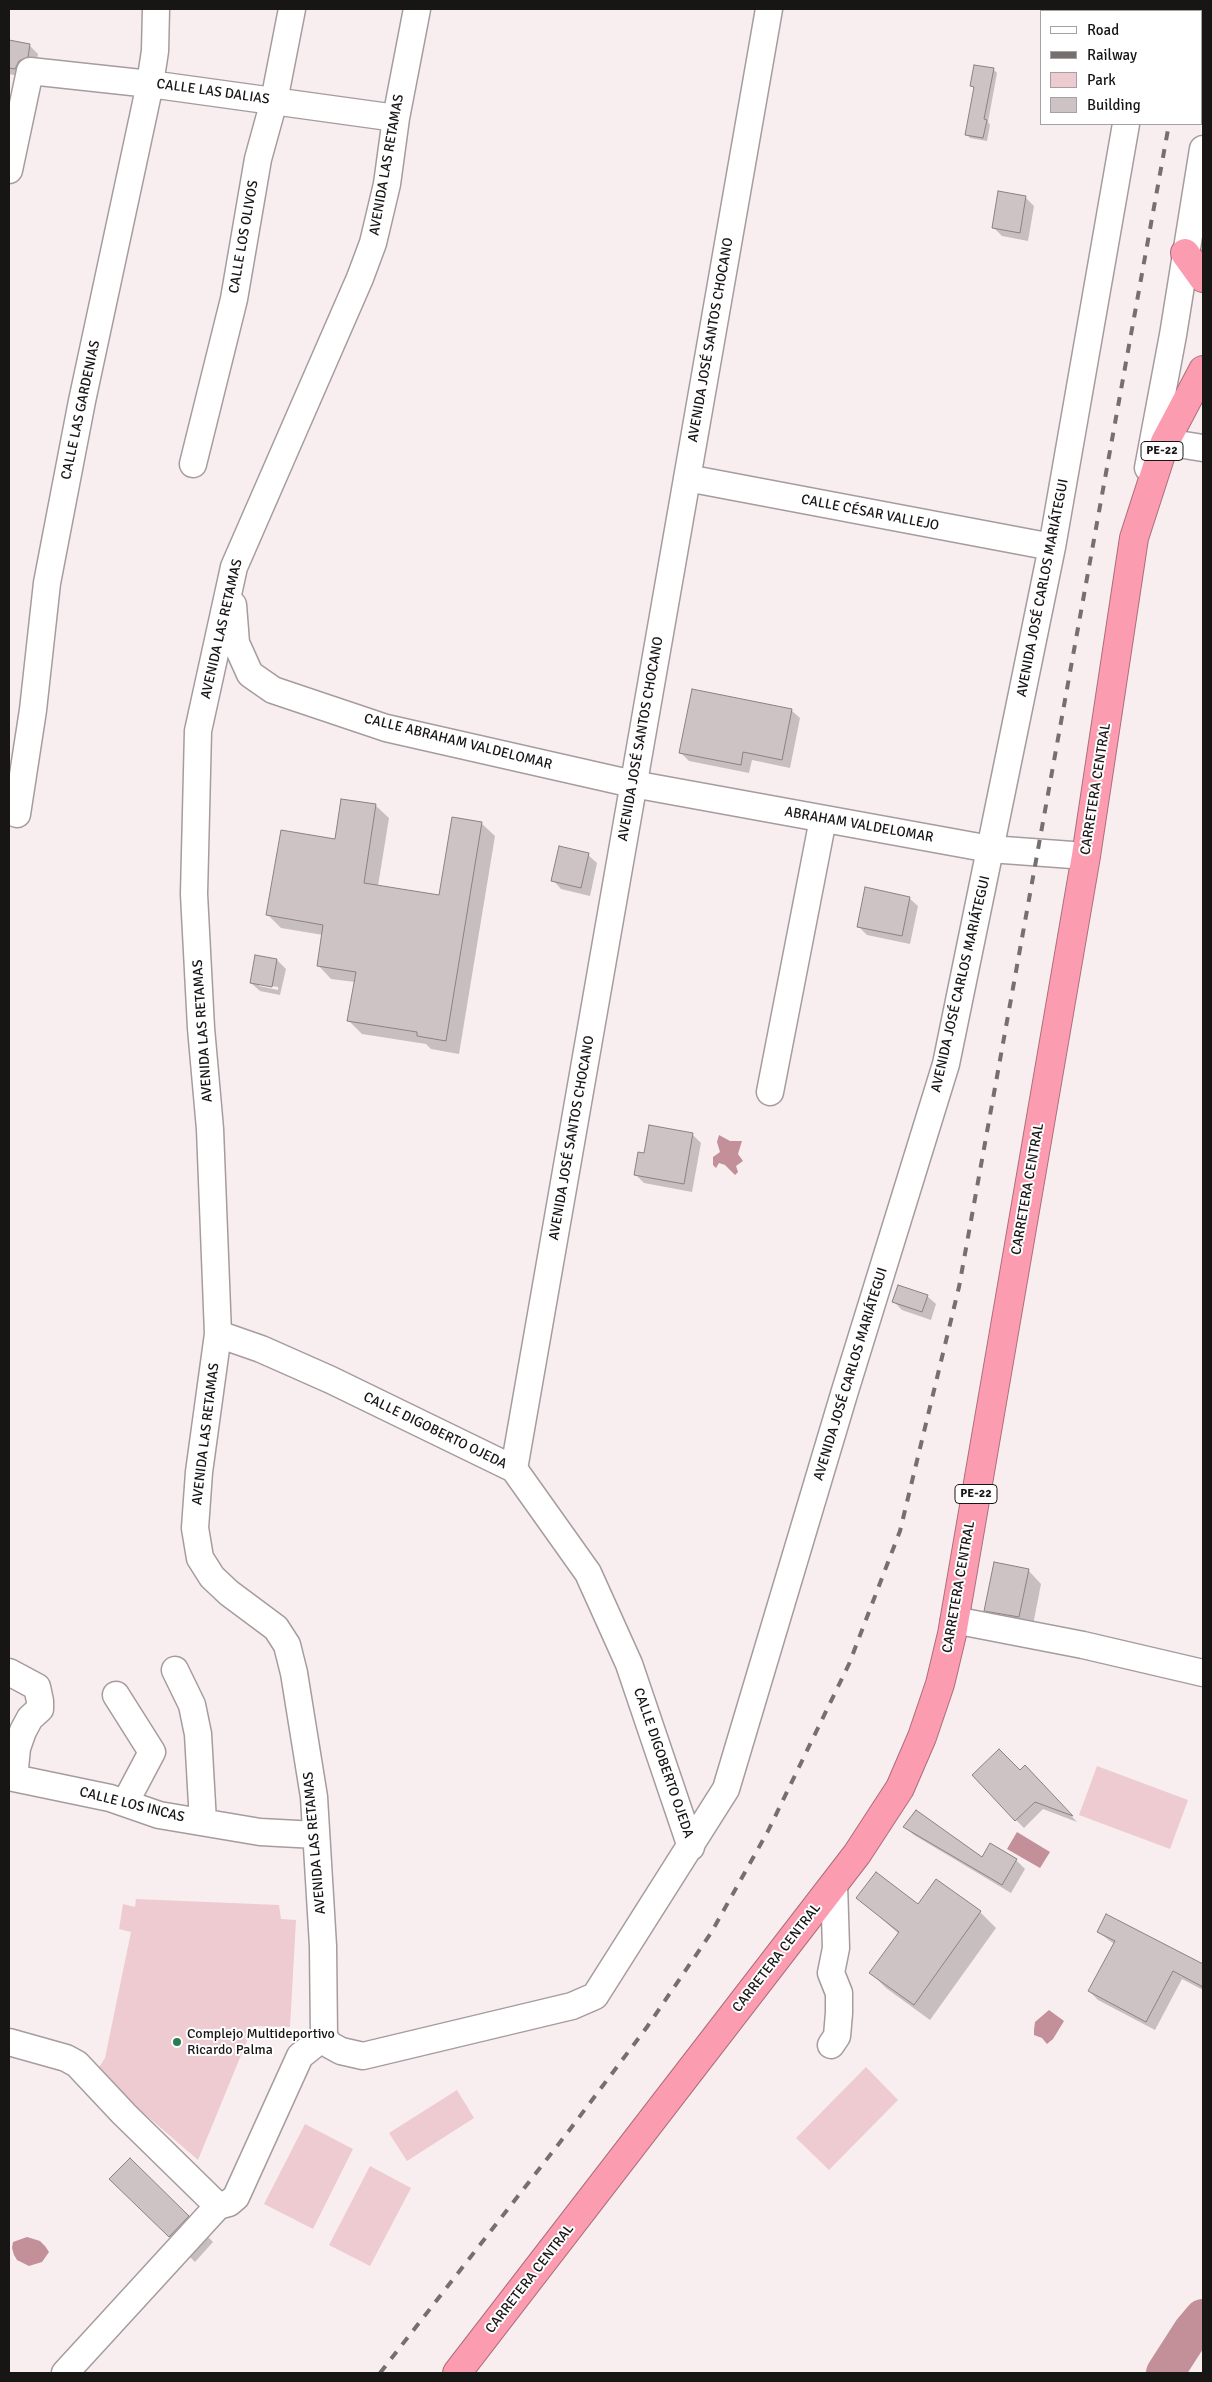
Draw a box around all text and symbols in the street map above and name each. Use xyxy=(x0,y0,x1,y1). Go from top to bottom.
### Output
legend xyxy=(1040,10,1202,125)
text: Road xyxy=(1087,21,1119,39)
text: Railway xyxy=(1087,46,1137,64)
text: Park xyxy=(1087,71,1116,89)
street label: CALLE LAS DALIAS xyxy=(155,76,271,108)
street label: AVENIDA LAS RETAMAS xyxy=(366,93,408,237)
text: Building xyxy=(1087,96,1141,114)
street label: CALLE LOS OLIVOS xyxy=(226,179,262,295)
street label: AVENIDA JOSÉ SANTOS CHOCANO xyxy=(685,236,737,444)
street label: CALLE LAS GARDENIAS xyxy=(58,339,104,481)
road number: PE-22 xyxy=(1141,442,1183,461)
street label: AVENIDA JOSÉ CARLOS MARIÁTEGUI xyxy=(1014,478,1072,698)
street label: CALLE CÉSAR VALLEJO xyxy=(800,491,940,535)
street label: AVENIDA LAS RETAMAS xyxy=(198,557,246,701)
street label: AVENIDA JOSÉ SANTOS CHOCANO xyxy=(615,635,667,843)
street label: CALLE ABRAHAM VALDELOMAR xyxy=(362,710,554,774)
street label: CARRETERA CENTRAL xyxy=(1077,722,1115,856)
street label: ABRAHAM VALDELOMAR xyxy=(783,804,935,846)
street label: AVENIDA JOSÉ CARLOS MARIÁTEGUI xyxy=(928,874,994,1094)
street label: AVENIDA LAS RETAMAS xyxy=(190,959,216,1103)
street label: AVENIDA JOSÉ SANTOS CHOCANO xyxy=(546,1034,598,1242)
street label: CARRETERA CENTRAL xyxy=(1008,1122,1048,1256)
street label: AVENIDA JOSÉ CARLOS MARIÁTEGUI xyxy=(811,1265,891,1483)
street label: AVENIDA LAS RETAMAS xyxy=(189,1362,223,1506)
street label: CALLE DIGOBERTO OJEDA xyxy=(360,1389,510,1473)
road number: PE-22 xyxy=(955,1485,997,1504)
street label: CARRETERA CENTRAL xyxy=(939,1520,979,1654)
street label: CALLE DIGOBERTO OJEDA xyxy=(629,1686,697,1840)
street label: AVENIDA LAS RETAMAS xyxy=(300,1771,330,1915)
street label: CALLE LOS INCAS xyxy=(78,1784,186,1826)
street label: CARRETERA CENTRAL xyxy=(729,1900,825,2016)
place label: Complejo Multideportivo Ricardo Palma xyxy=(187,2026,335,2058)
marker: Complejo Multideportivo Ricardo Palma xyxy=(171,2036,183,2048)
street label: CARRETERA CENTRAL xyxy=(482,2221,578,2337)

